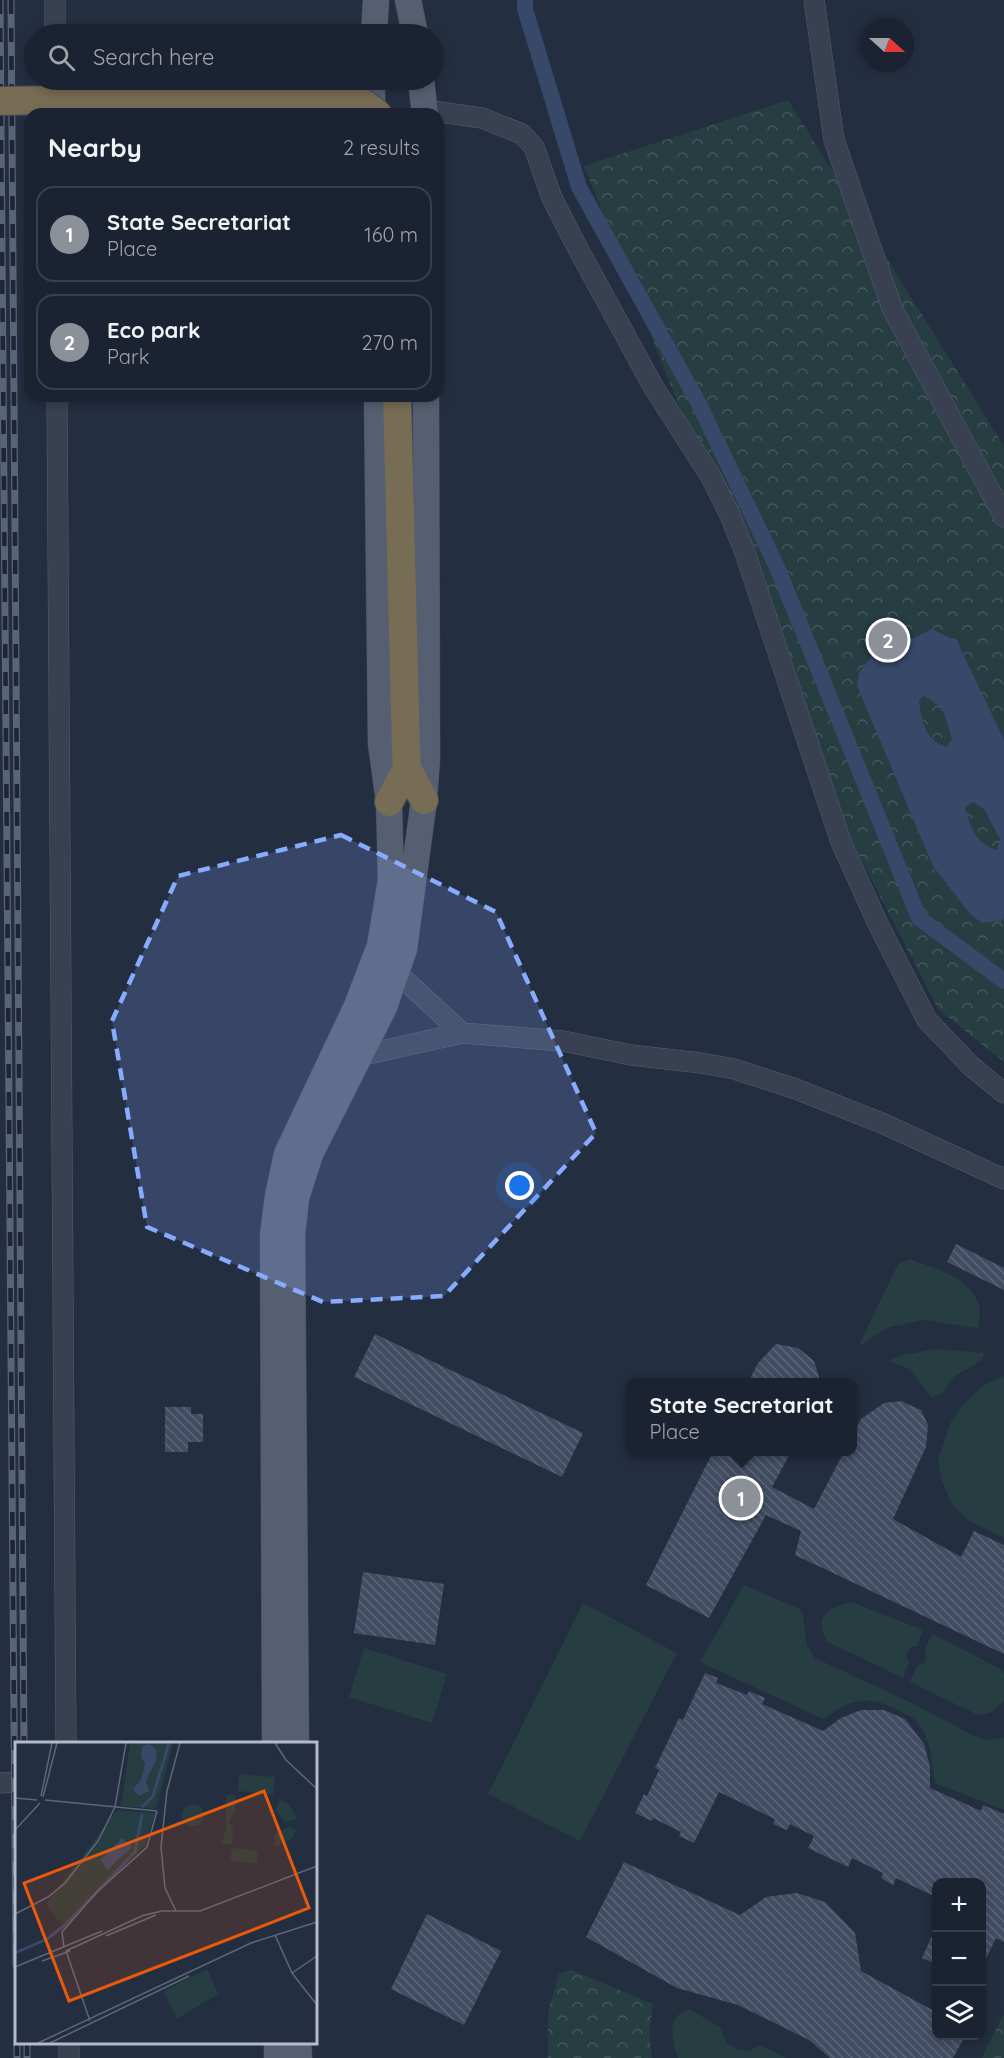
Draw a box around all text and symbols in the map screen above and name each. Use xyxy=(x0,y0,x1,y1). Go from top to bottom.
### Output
north arrow xyxy=(860,18,914,72)
search box xyxy=(24,24,444,90)
icon: search xyxy=(45,41,78,74)
text: Search here xyxy=(93,43,214,71)
text: Nearby xyxy=(48,131,142,164)
text: 2 results xyxy=(343,135,420,160)
text: State Secretariat xyxy=(107,208,291,236)
text: 1 xyxy=(66,222,73,247)
text: 160 m xyxy=(364,222,418,247)
text: Place xyxy=(107,236,157,261)
text: Eco park xyxy=(107,316,201,344)
text: 2 xyxy=(64,330,75,355)
text: 270 m xyxy=(361,330,418,355)
text: Park xyxy=(107,344,149,369)
pin: 2 xyxy=(868,618,908,662)
your location xyxy=(505,1171,534,1200)
popup xyxy=(626,1378,857,1456)
text: State Secretariat xyxy=(650,1391,833,1419)
text: Place xyxy=(650,1419,700,1444)
pin: 1 xyxy=(722,1476,760,1520)
inset map xyxy=(15,1742,316,2043)
map controls xyxy=(932,1878,986,2040)
button: + xyxy=(932,1878,986,1932)
button: − xyxy=(932,1932,986,1986)
button: layers xyxy=(932,1986,986,2040)

